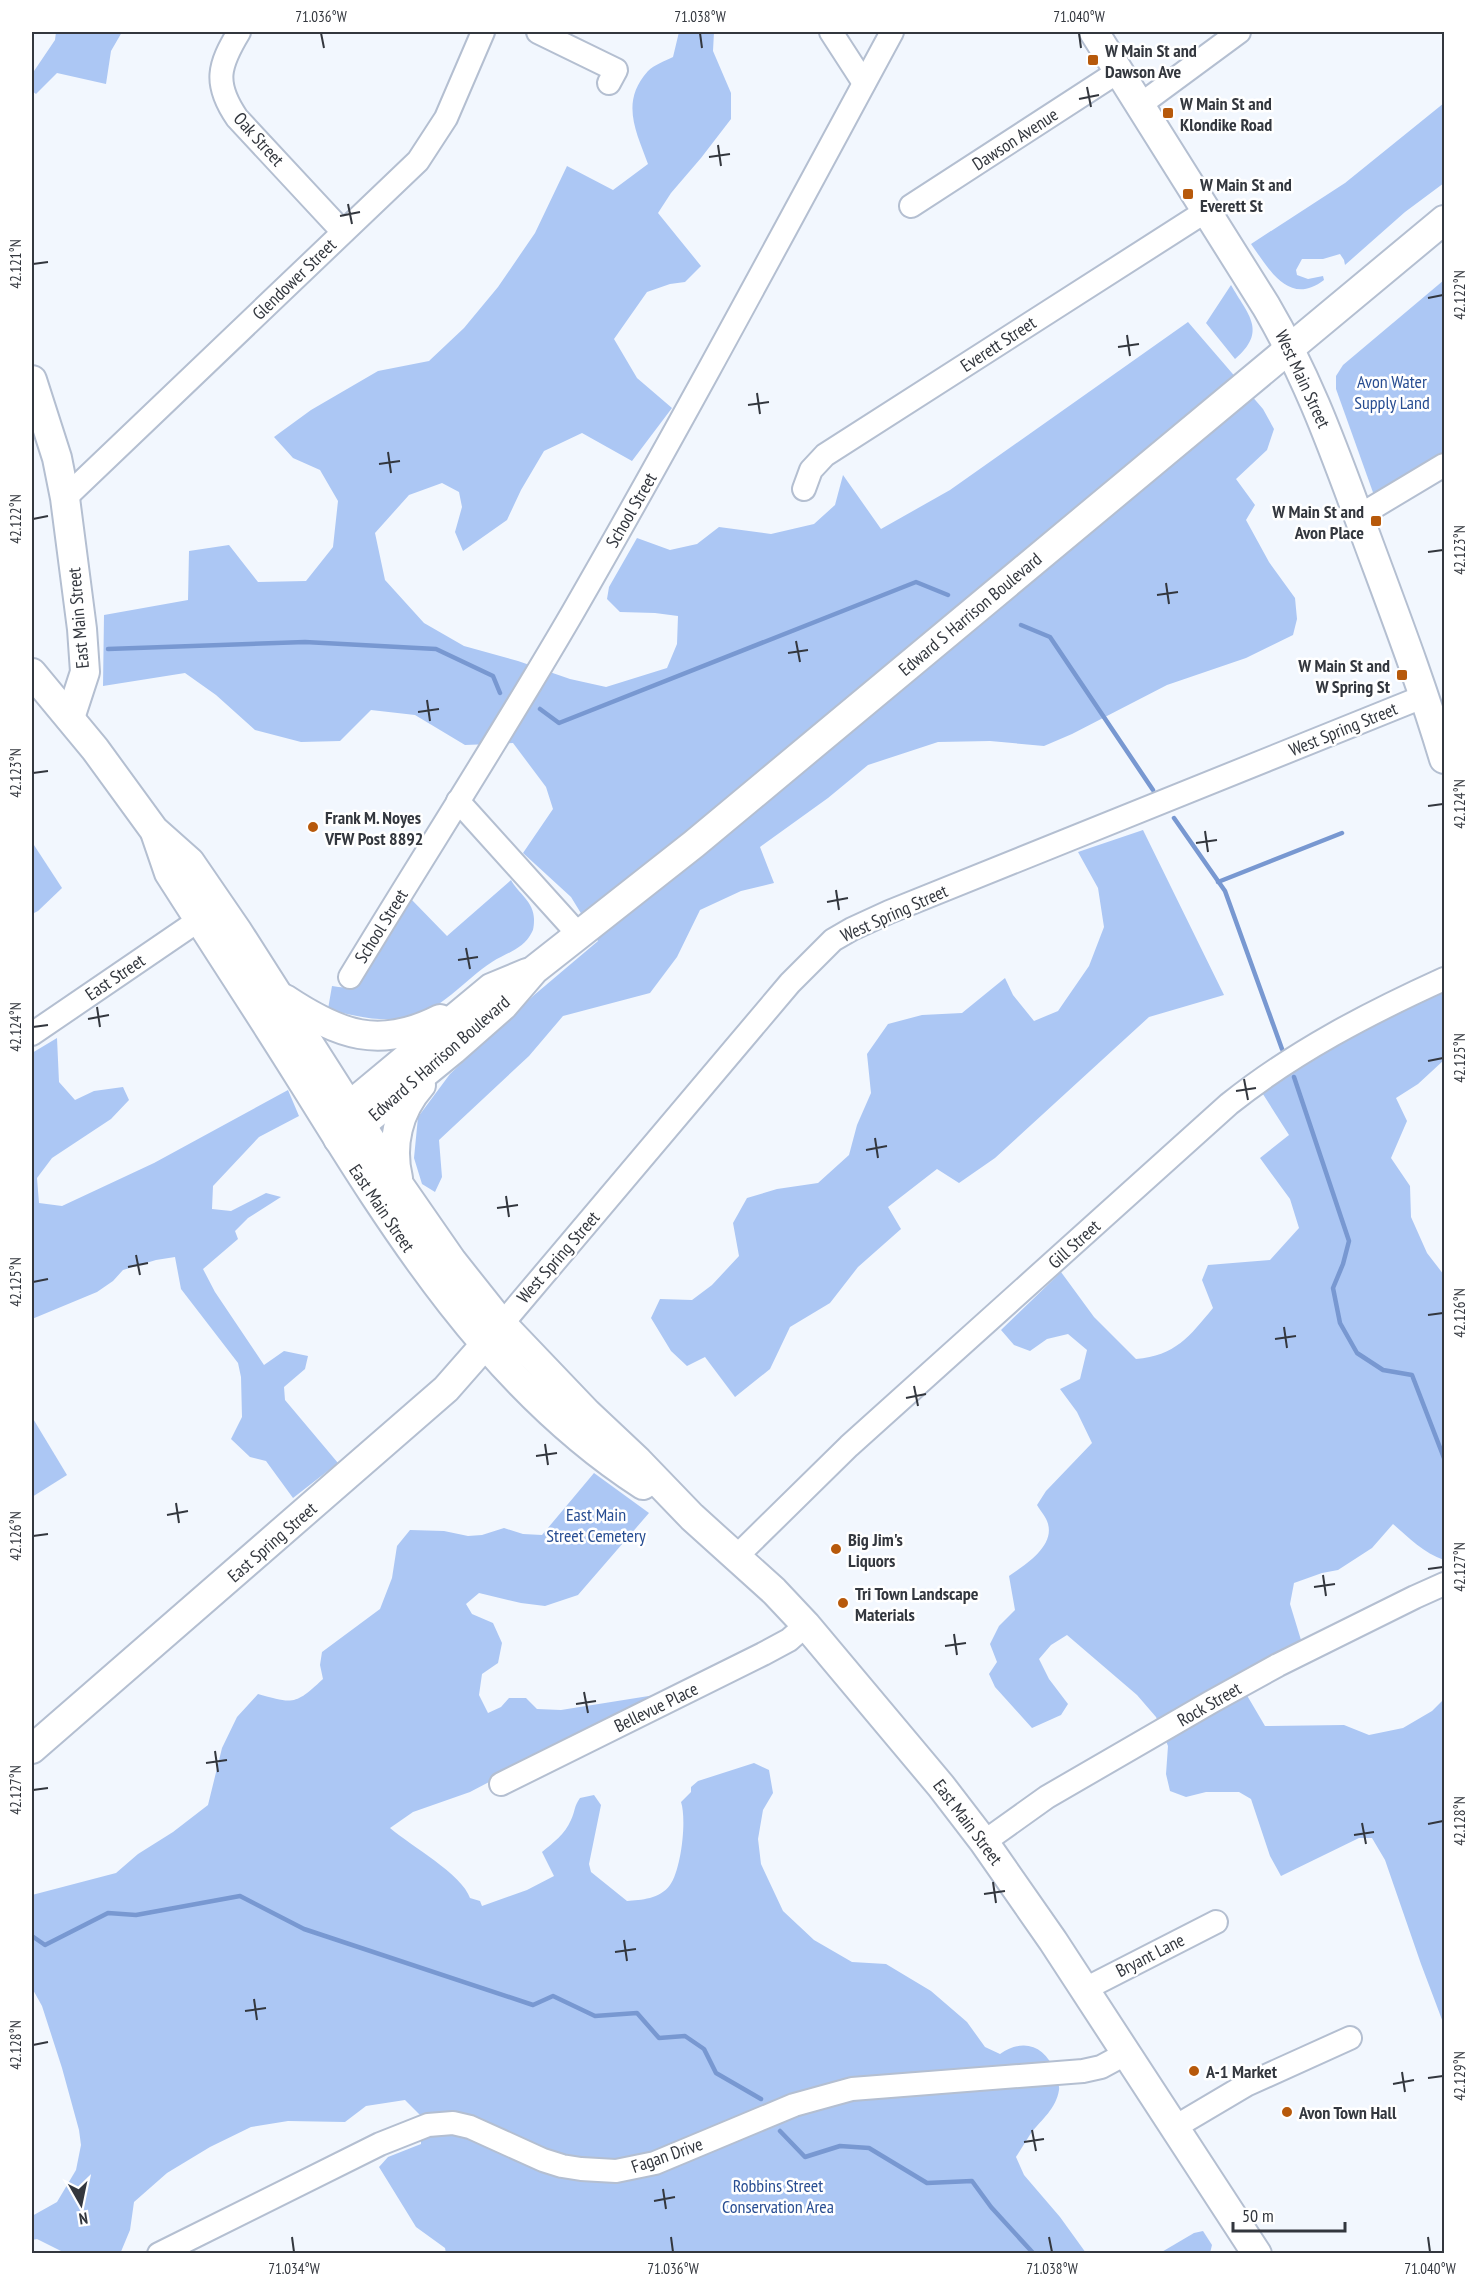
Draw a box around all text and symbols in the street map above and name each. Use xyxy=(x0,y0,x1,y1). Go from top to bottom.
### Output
text: 71.036°W xyxy=(295,7,347,26)
text: 71.038°W xyxy=(674,7,726,26)
text: 71.040°W xyxy=(1053,7,1105,26)
place label: W Main St and Dawson Ave xyxy=(1104,39,1197,83)
marker: W Main St and Dawson Ave xyxy=(1086,53,1100,67)
place label: W Main St and Klondike Road xyxy=(1179,92,1272,136)
street label: Dawson Avenue xyxy=(968,103,1062,175)
marker: W Main St and Klondike Road xyxy=(1161,106,1175,120)
street label: Oak Street xyxy=(229,107,289,171)
place label: W Main St and Everett St xyxy=(1199,173,1292,217)
marker: W Main St and Everett St xyxy=(1181,187,1195,201)
street label: Glendower Street xyxy=(247,233,341,325)
text: 42.121°N xyxy=(6,239,25,289)
text: 42.122°N xyxy=(1450,270,1469,320)
street label: Everett Street xyxy=(956,311,1040,377)
street label: West Main Street xyxy=(1270,326,1336,432)
park label: Avon Water Supply Land xyxy=(1354,370,1430,414)
street label: School Street xyxy=(600,468,662,552)
text: 42.122°N xyxy=(6,494,25,544)
place label: W Main St and Avon Place xyxy=(1271,500,1364,544)
marker: W Main St and Avon Place xyxy=(1369,514,1383,528)
text: 42.123°N xyxy=(1450,525,1469,575)
street label: Edward S Harrison Boulevard xyxy=(894,547,1046,681)
street label: East Main Street xyxy=(62,566,94,669)
place label: W Main St and W Spring St xyxy=(1297,654,1391,698)
marker: W Main St and W Spring St xyxy=(1395,668,1409,682)
street label: West Spring Street xyxy=(1285,697,1401,761)
text: 42.123°N xyxy=(6,748,25,798)
text: 42.124°N xyxy=(1450,779,1469,829)
place label: Frank M. Noyes VFW Post 8892 xyxy=(324,806,423,850)
marker: Frank M. Noyes VFW Post 8892 xyxy=(306,820,320,834)
street label: West Spring Street xyxy=(837,879,951,947)
street label: School Street xyxy=(349,885,413,967)
street label: East Street xyxy=(81,949,149,1005)
street label: Edward S Harrison Boulevard xyxy=(364,990,514,1126)
text: 42.124°N xyxy=(6,1002,25,1052)
text: 42.125°N xyxy=(1450,1033,1469,1083)
street label: East Main Street xyxy=(344,1160,420,1256)
street label: West Spring Street xyxy=(512,1206,604,1308)
street label: Gill Street xyxy=(1043,1215,1105,1273)
text: 42.125°N xyxy=(6,1257,25,1307)
text: 42.126°N xyxy=(1450,1288,1469,1338)
street label: East Spring Street xyxy=(223,1497,321,1587)
park label: East Main Street Cemetery xyxy=(546,1503,646,1547)
text: 42.126°N xyxy=(6,1511,25,1561)
place label: Big Jim's Liquors xyxy=(848,1528,903,1572)
marker: Big Jim's Liquors xyxy=(829,1542,843,1556)
text: 42.127°N xyxy=(1450,1542,1469,1592)
place label: Tri Town Landscape Materials xyxy=(855,1582,979,1626)
marker: Tri Town Landscape Materials xyxy=(836,1596,850,1610)
street label: Bellevue Place xyxy=(610,1677,702,1737)
street label: Rock Street xyxy=(1173,1677,1245,1731)
text: 42.127°N xyxy=(6,1765,25,1815)
street label: East Main Street xyxy=(928,1775,1008,1869)
text: 42.128°N xyxy=(1450,1796,1469,1846)
street label: Bryant Lane xyxy=(1112,1928,1188,1982)
text: 42.128°N xyxy=(6,2020,25,2070)
text: 42.129°N xyxy=(1450,2051,1469,2101)
place label: A-1 Market xyxy=(1205,2060,1278,2083)
marker: A-1 Market xyxy=(1187,2064,1201,2078)
place label: Avon Town Hall xyxy=(1298,2101,1397,2124)
marker: Avon Town Hall xyxy=(1280,2105,1294,2119)
street label: Fagan Drive xyxy=(628,2132,706,2178)
north arrow xyxy=(51,2174,111,2234)
park label: Robbins Street Conservation Area xyxy=(722,2174,834,2218)
scale bar xyxy=(1233,2195,1346,2233)
text: 50 m xyxy=(1242,2204,1274,2227)
text: N xyxy=(78,2208,89,2229)
text: 71.034°W xyxy=(268,2259,320,2278)
text: 71.036°W xyxy=(647,2259,699,2278)
text: 71.038°W xyxy=(1026,2259,1078,2278)
text: 71.040°W xyxy=(1404,2259,1456,2278)

